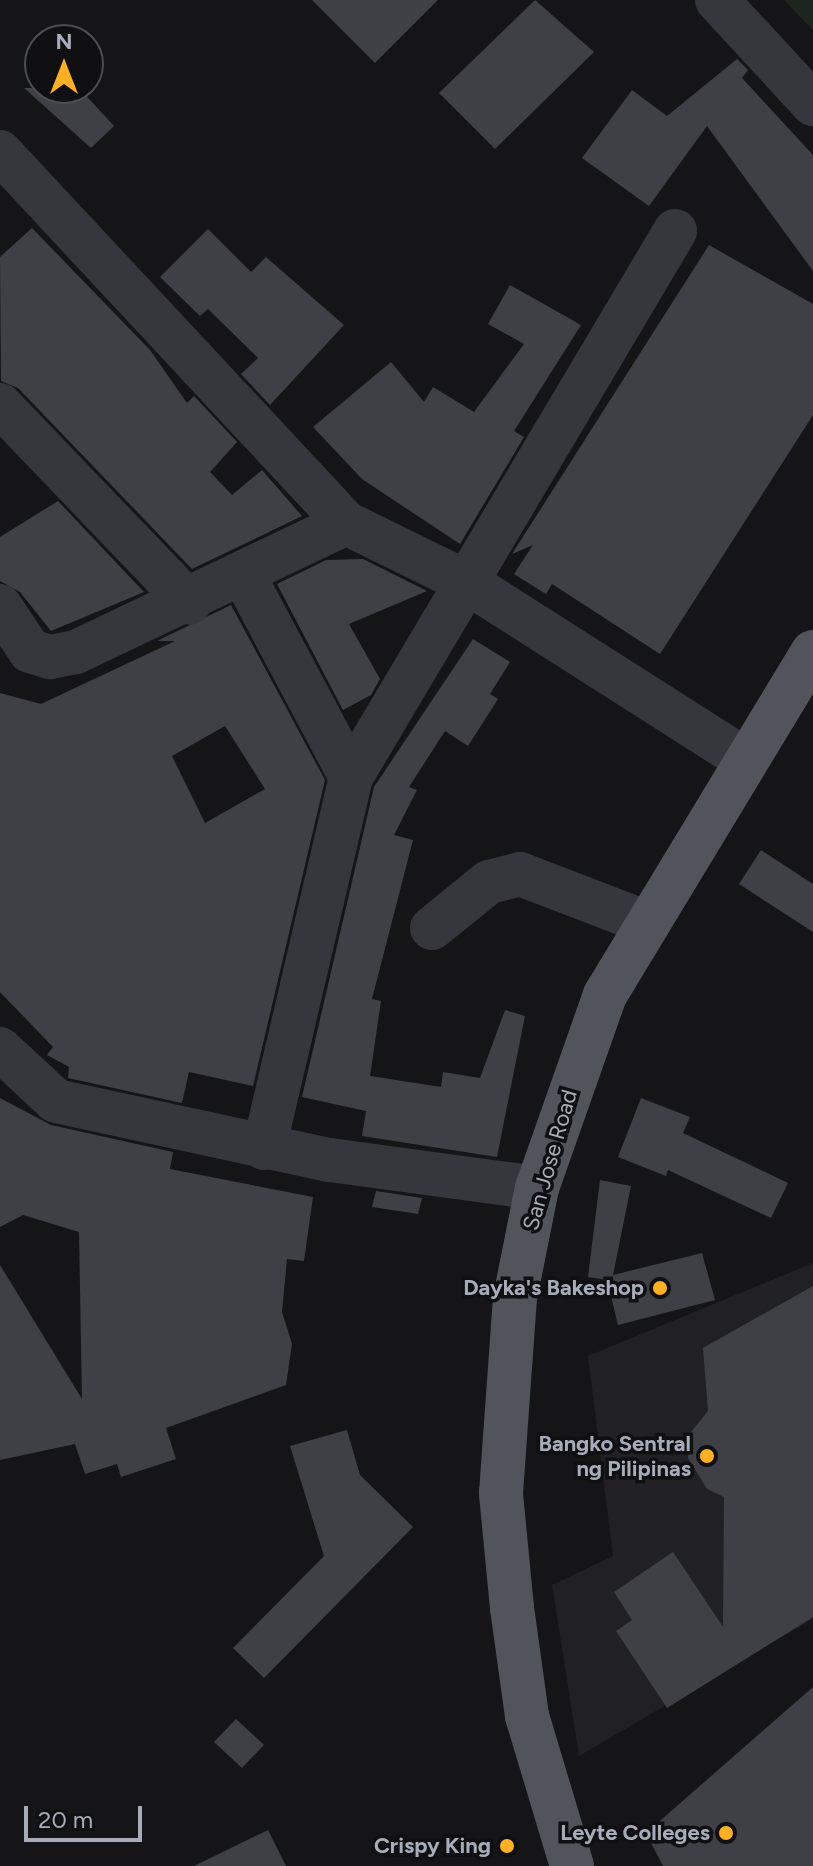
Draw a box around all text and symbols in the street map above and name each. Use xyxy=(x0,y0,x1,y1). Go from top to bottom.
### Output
north arrow xyxy=(24,24,104,104)
text: N xyxy=(55,28,73,55)
street label: San Jose Road xyxy=(517,1087,583,1233)
place label: Dayka's Bakeshop xyxy=(463,1275,644,1301)
marker: Dayka's Bakeshop xyxy=(651,1279,669,1297)
place label: Bangko Sentral ng Pilipinas xyxy=(538,1430,691,1482)
marker: Bangko Sentral ng Pilipinas xyxy=(698,1447,716,1465)
scale bar xyxy=(28,1790,146,1840)
text: 20 m xyxy=(38,1805,93,1834)
place label: Leyte Colleges xyxy=(560,1820,710,1846)
marker: Leyte Colleges xyxy=(717,1824,735,1842)
place label: Crispy King xyxy=(374,1833,491,1859)
marker: Crispy King xyxy=(498,1837,516,1855)

